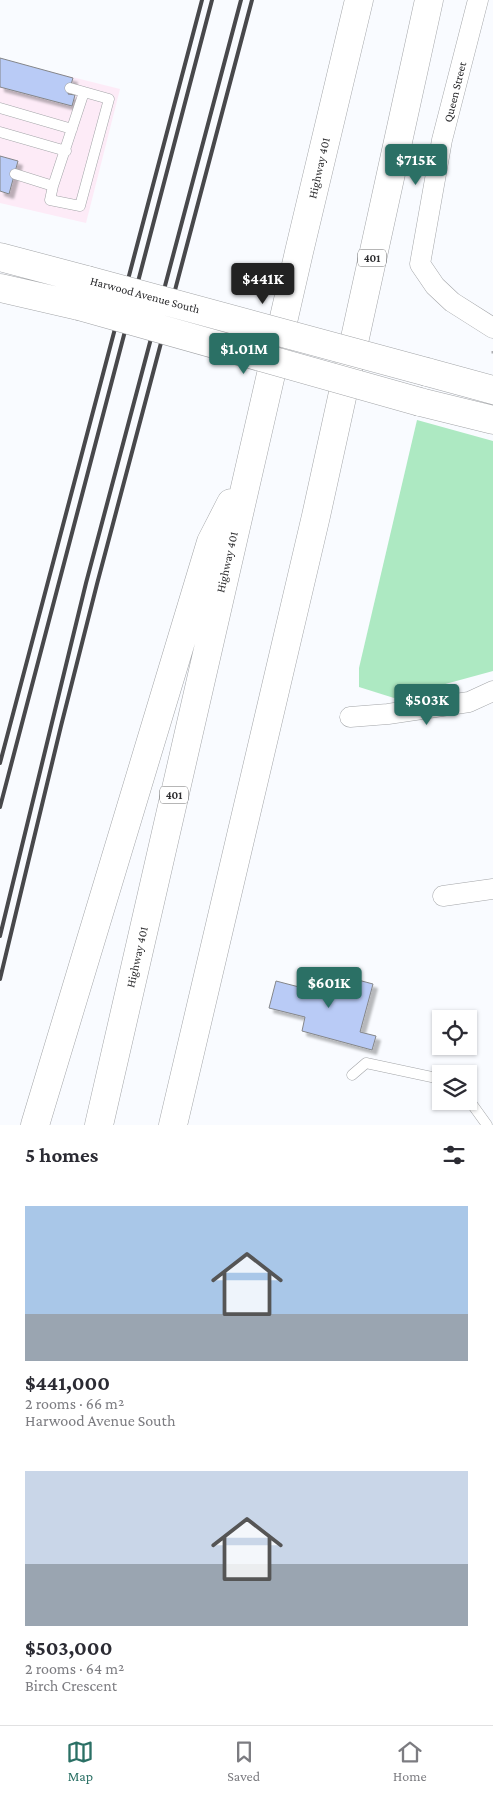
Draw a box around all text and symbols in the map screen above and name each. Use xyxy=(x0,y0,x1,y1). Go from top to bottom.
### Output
street label: Queen Street xyxy=(441,59,470,124)
street label: Highway 401 xyxy=(305,136,333,200)
pin: $715K xyxy=(381,144,451,186)
text: $715K xyxy=(396,151,436,168)
road number: 401 xyxy=(358,250,386,266)
pin: $441K xyxy=(228,262,298,305)
text: $441K xyxy=(242,270,284,287)
street label: Harwood Avenue South xyxy=(89,274,202,317)
pin: $1.01M xyxy=(203,332,285,375)
text: $1.01M xyxy=(220,340,268,357)
street label: Highway 401 xyxy=(213,530,241,594)
pin: $503K xyxy=(392,684,462,726)
text: $503K xyxy=(405,691,449,708)
road number: 401 xyxy=(160,786,188,804)
street label: Highway 401 xyxy=(123,925,151,989)
pin: $601K xyxy=(294,966,364,1009)
text: $601K xyxy=(308,974,350,991)
map controls xyxy=(432,1010,477,1110)
button: locate xyxy=(432,1010,477,1055)
button: layers xyxy=(432,1065,477,1110)
icon: filters xyxy=(440,1141,468,1169)
text: 5 homes xyxy=(25,1143,98,1167)
icon: home xyxy=(202,1239,292,1329)
text: $441,000 xyxy=(25,1371,110,1395)
text: 2 rooms · 66 m² xyxy=(25,1395,124,1412)
text: Harwood Avenue South xyxy=(25,1412,175,1429)
icon: home xyxy=(202,1504,292,1594)
text: $503,000 xyxy=(25,1636,112,1660)
text: 2 rooms · 64 m² xyxy=(25,1660,124,1677)
text: Birch Crescent xyxy=(25,1677,117,1694)
tab: Map xyxy=(66,1738,94,1784)
tab: Saved xyxy=(227,1738,260,1784)
tab: Home xyxy=(393,1738,427,1784)

